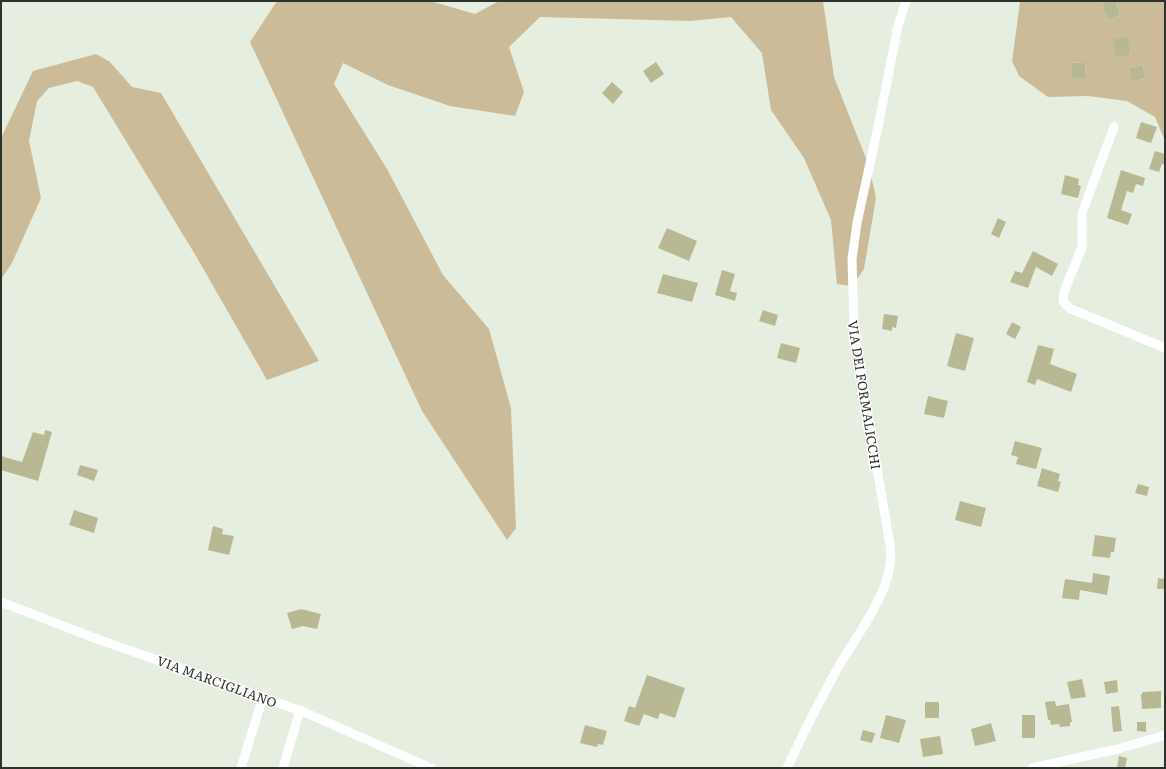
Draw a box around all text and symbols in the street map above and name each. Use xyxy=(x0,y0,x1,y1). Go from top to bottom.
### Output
street label: VIA DEI FORMALICCHI xyxy=(844,319,886,471)
street label: VIA MARCIGLIANO xyxy=(154,650,280,712)

